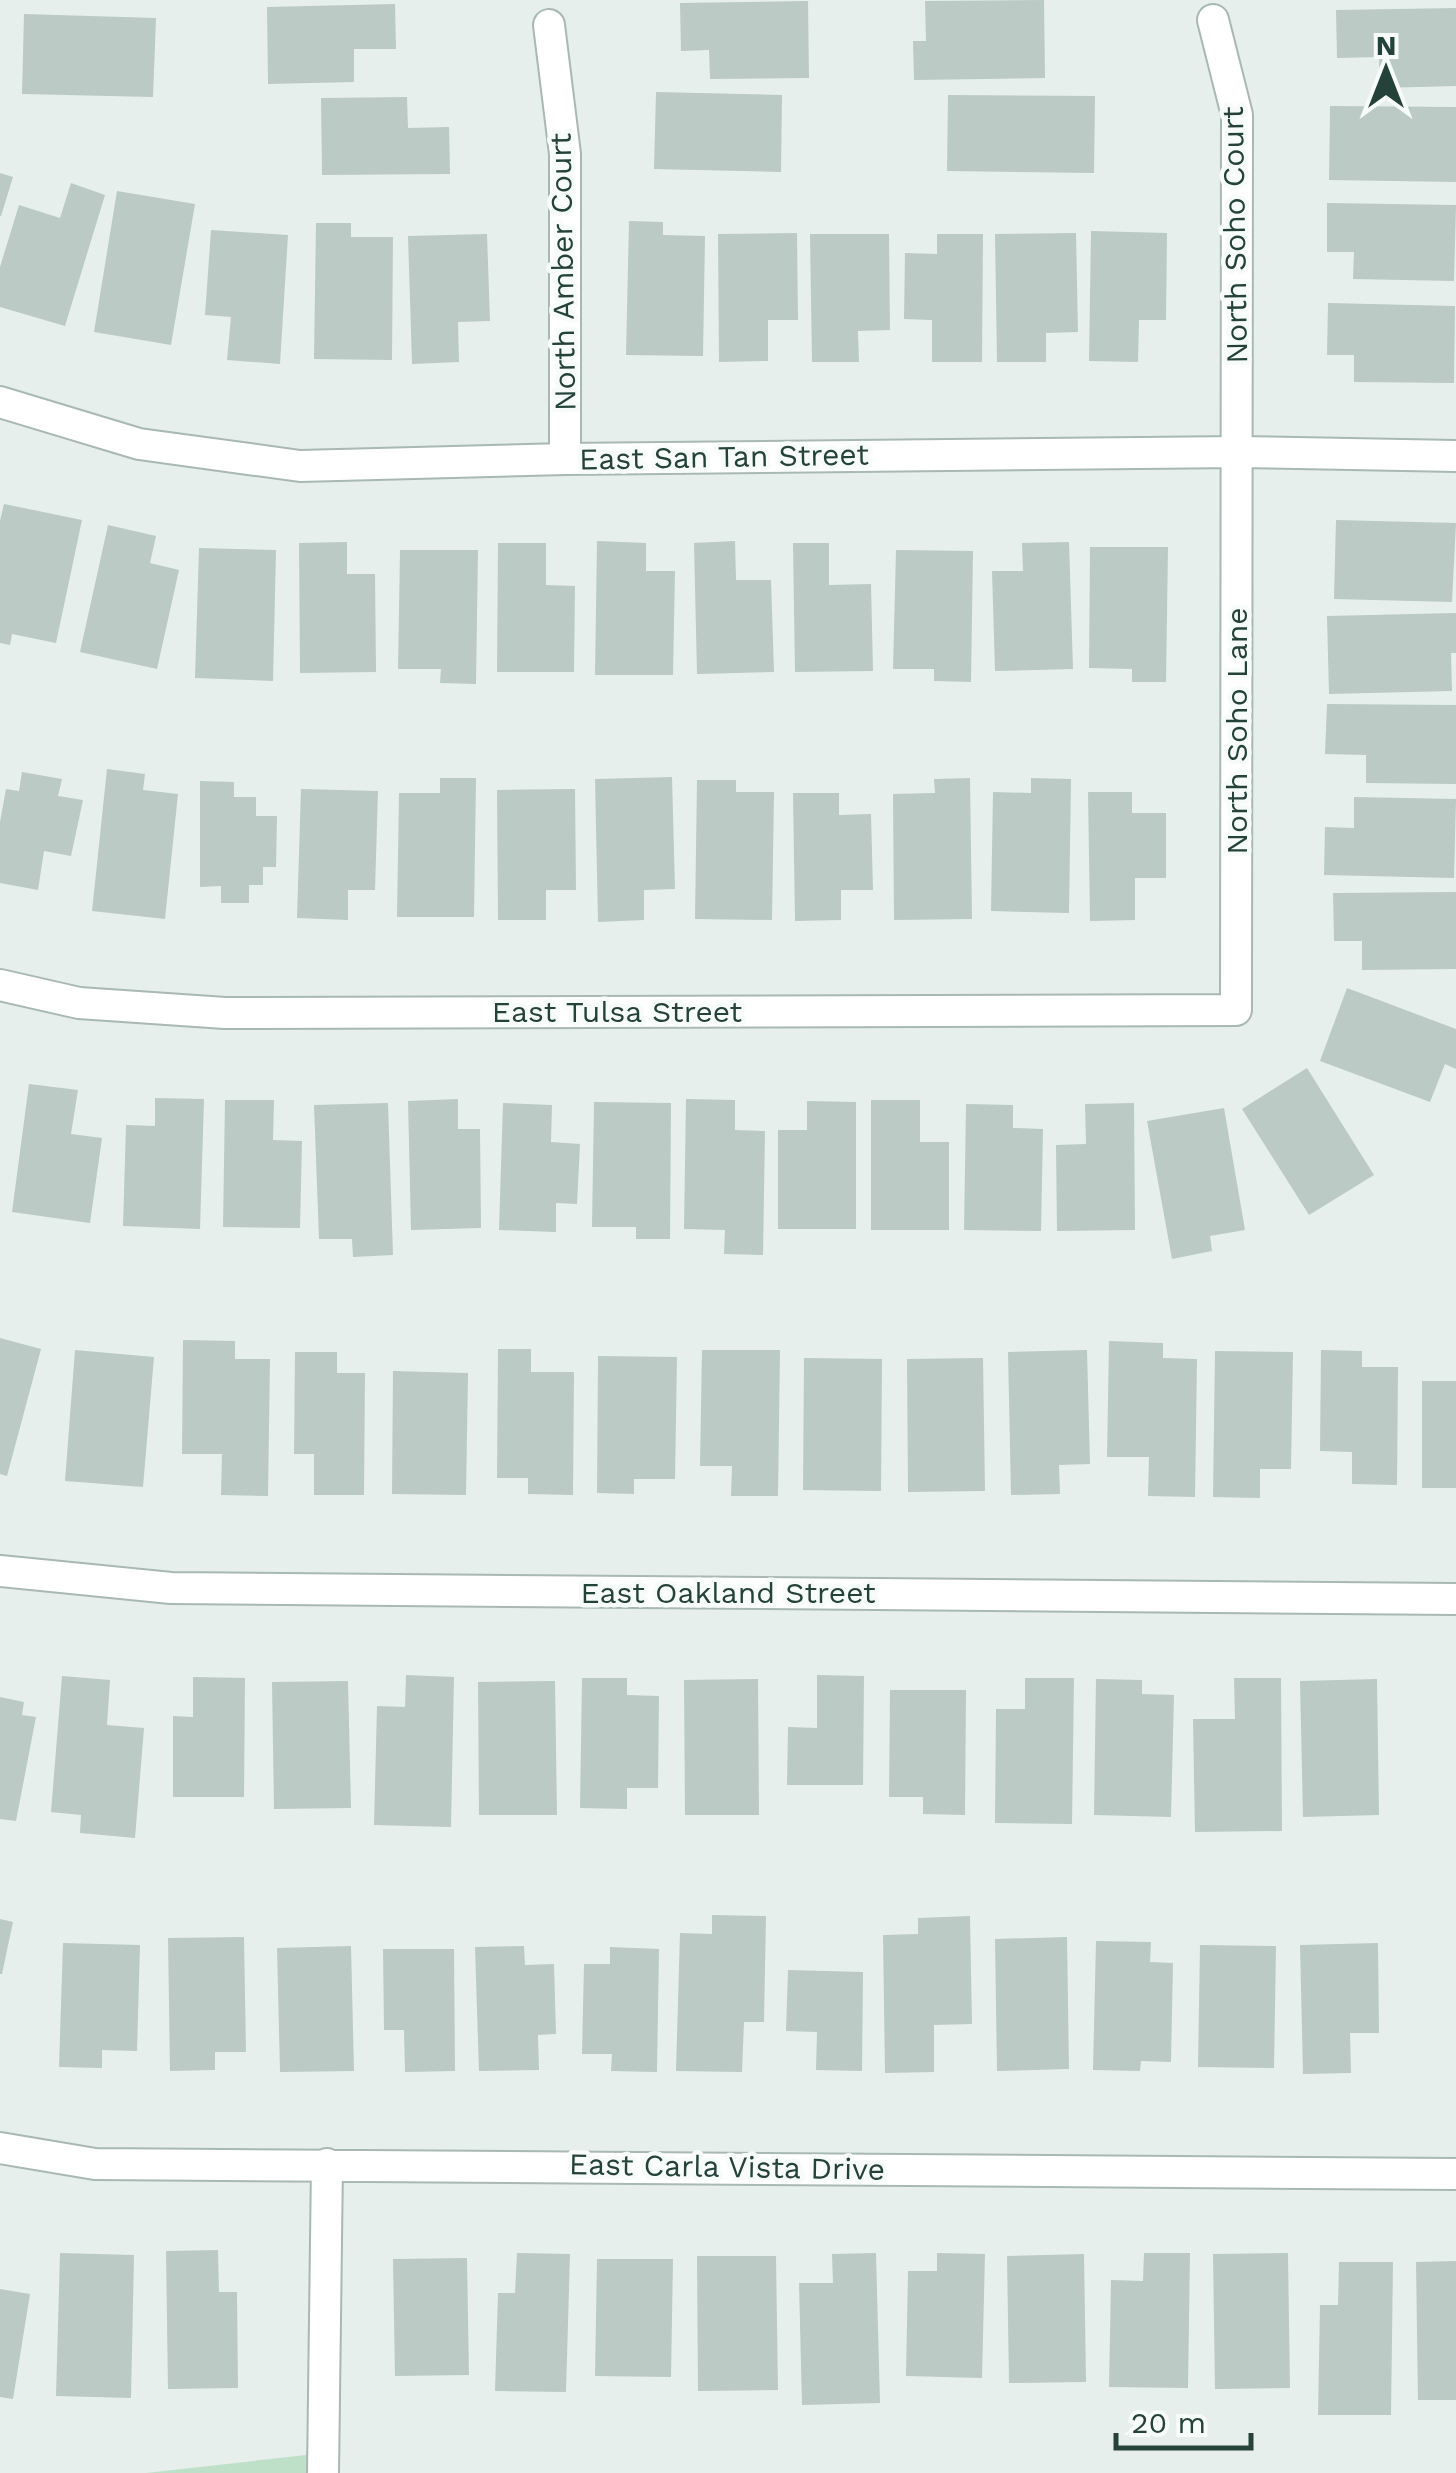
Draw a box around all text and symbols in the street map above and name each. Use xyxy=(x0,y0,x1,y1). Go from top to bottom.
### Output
north arrow xyxy=(1336,20,1436,120)
text: N xyxy=(1376,29,1396,62)
street label: North Soho Court xyxy=(1215,106,1254,364)
street label: North Amber Court xyxy=(543,132,582,412)
street label: East San Tan Street xyxy=(579,436,870,477)
street label: North Soho Lane xyxy=(1219,607,1254,855)
street label: East Tulsa Street xyxy=(492,994,743,1029)
street label: East Oakland Street xyxy=(580,1575,876,1610)
street label: East Carla Vista Drive xyxy=(569,2146,885,2187)
scale bar xyxy=(1116,2388,1251,2450)
text: 20 m xyxy=(1131,2405,1206,2440)

